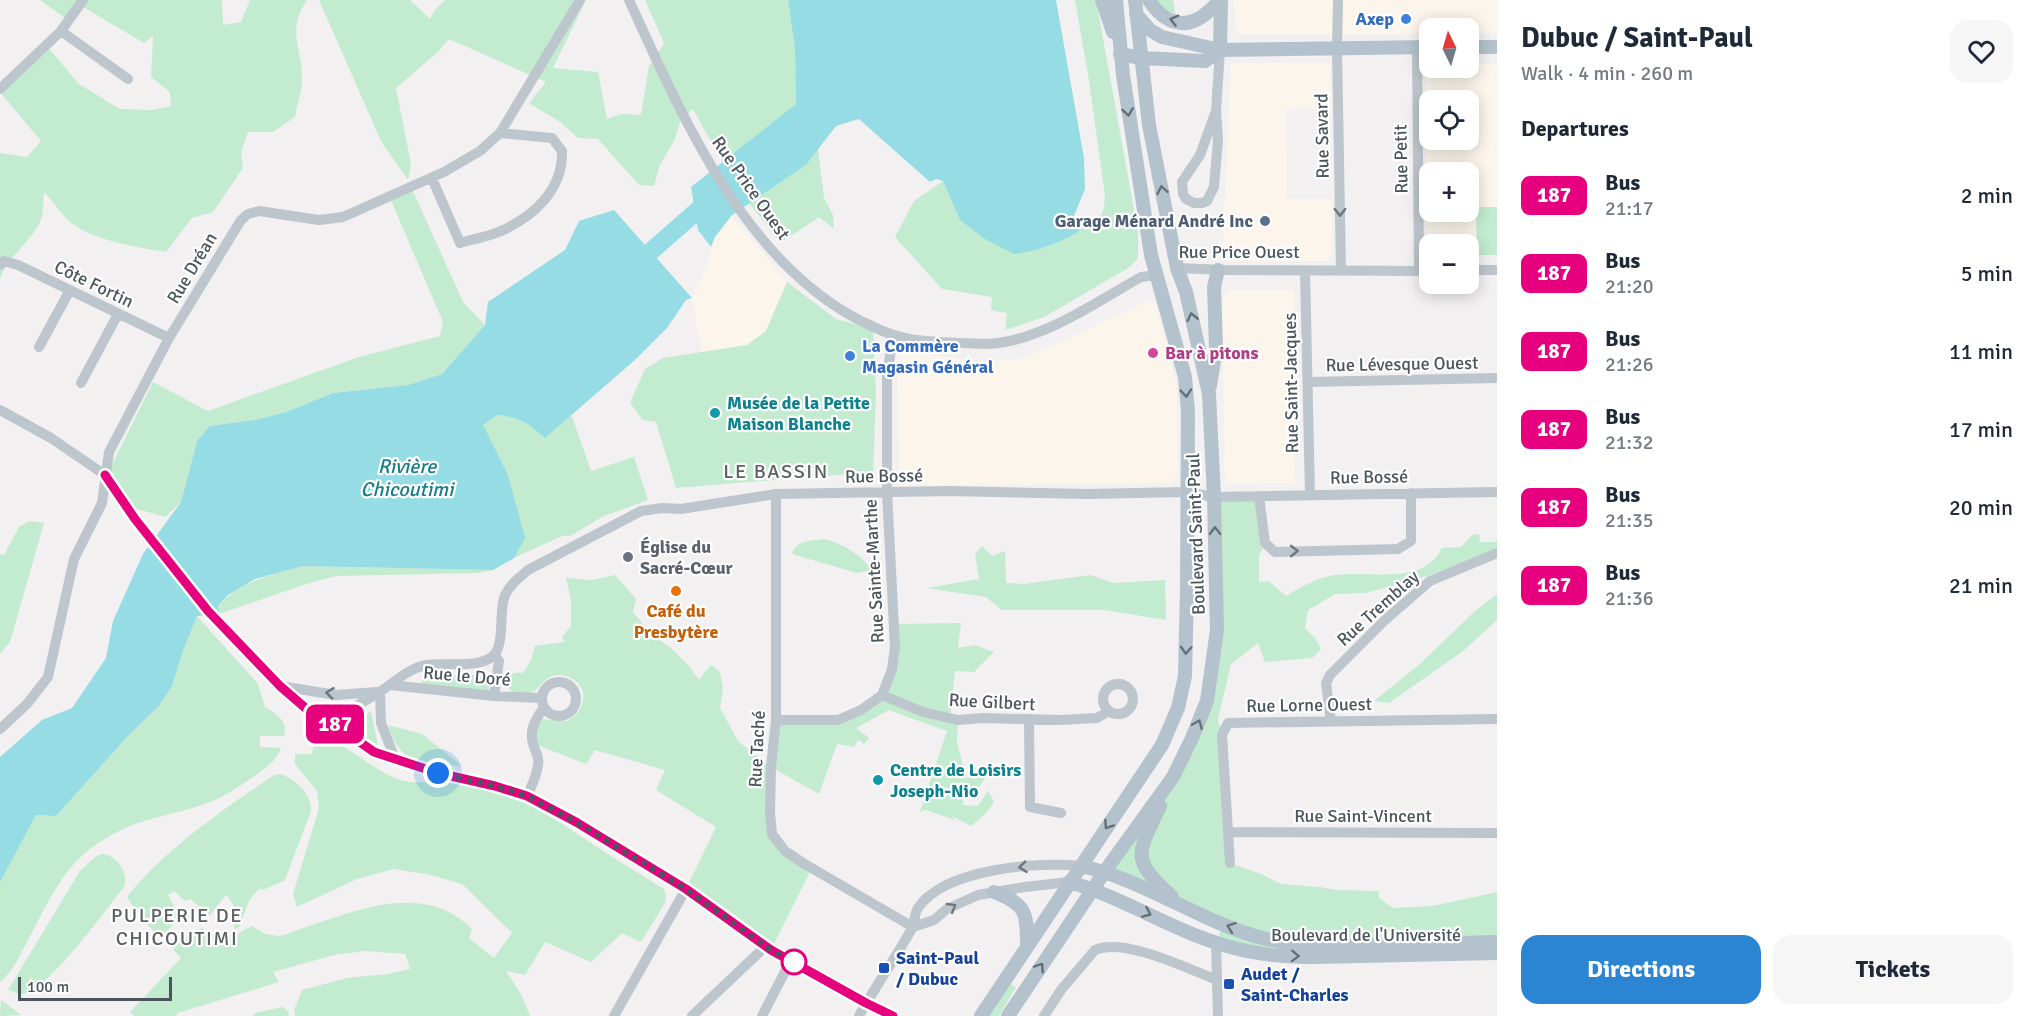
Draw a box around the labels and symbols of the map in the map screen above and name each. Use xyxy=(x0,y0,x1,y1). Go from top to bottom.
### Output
place label: Axep xyxy=(1355,8,1394,30)
marker: Axep xyxy=(1399,12,1413,26)
one-way arrow xyxy=(1169,15,1179,28)
north arrow xyxy=(1419,18,1479,78)
street label: Rue Savard xyxy=(1310,93,1334,179)
one-way arrow xyxy=(1122,107,1134,116)
street label: Rue Petit xyxy=(1389,124,1413,194)
street label: Rue Price Ouest xyxy=(707,132,795,244)
one-way arrow xyxy=(1156,185,1169,195)
one-way arrow xyxy=(1334,208,1346,217)
place label: Garage Ménard André Inc xyxy=(1055,210,1253,232)
marker: Garage Ménard André Inc xyxy=(1258,214,1272,228)
street label: Rue Dréan xyxy=(162,228,222,308)
street label: Rue Price Ouest xyxy=(1178,241,1300,263)
street label: Côte Fortin xyxy=(51,255,137,313)
one-way arrow xyxy=(1186,312,1199,322)
street label: Rue Saint-Jacques xyxy=(1279,312,1303,454)
place label: La Commère Magasin Général xyxy=(862,335,994,378)
place label: Bar à pitons xyxy=(1165,342,1258,364)
marker: Bar à pitons xyxy=(1146,346,1160,360)
marker: La Commère Magasin Général xyxy=(843,349,857,363)
street label: Rue Lévesque Ouest xyxy=(1325,352,1479,376)
one-way arrow xyxy=(1179,388,1192,397)
place label: Musée de la Petite Maison Blanche xyxy=(727,392,870,435)
marker: Musée de la Petite Maison Blanche xyxy=(708,406,722,420)
street label: Boulevard Saint-Paul xyxy=(1182,453,1210,615)
water label: Rivière Chicoutimi xyxy=(361,454,455,502)
district label: LE BASSIN xyxy=(723,459,829,484)
street label: Rue Bossé xyxy=(845,464,923,488)
street label: Rue Bossé xyxy=(1330,465,1408,489)
street label: Rue Sainte-Marthe xyxy=(859,498,889,644)
one-way arrow xyxy=(1209,527,1221,536)
place label: Église du Sacré-Cœur xyxy=(640,536,734,579)
one-way arrow xyxy=(1289,545,1298,557)
marker: Église du Sacré-Cœur xyxy=(621,550,635,564)
street label: Rue Tremblay xyxy=(1332,565,1424,651)
marker: Café du Presbytère xyxy=(669,584,683,598)
place label: Café du Presbytère xyxy=(634,600,718,643)
one-way arrow xyxy=(1179,646,1192,655)
street label: Rue le Doré xyxy=(422,661,512,691)
one-way arrow xyxy=(325,688,334,700)
street label: Rue Gilbert xyxy=(948,689,1036,715)
street label: Rue Lorne Ouest xyxy=(1246,693,1372,717)
line badge: 187 xyxy=(300,704,370,744)
street label: Rue Taché xyxy=(744,710,770,788)
one-way arrow xyxy=(1191,719,1203,730)
your location xyxy=(423,758,453,788)
place label: Centre de Loisirs Joseph-Nio xyxy=(890,759,1021,802)
marker: Centre de Loisirs Joseph-Nio xyxy=(871,773,885,787)
street label: Rue Saint-Vincent xyxy=(1294,805,1432,827)
one-way arrow xyxy=(1104,818,1115,829)
one-way arrow xyxy=(1018,861,1027,873)
district label: PULPERIE DE CHICOUTIMI xyxy=(111,903,243,951)
one-way arrow xyxy=(946,903,956,914)
one-way arrow xyxy=(1141,906,1152,918)
one-way arrow xyxy=(1226,922,1237,934)
street label: Boulevard de l'Université xyxy=(1271,924,1461,946)
place label: Saint-Paul / Dubuc xyxy=(896,947,979,990)
unlabelled marker xyxy=(781,949,807,975)
one-way arrow xyxy=(1290,950,1299,962)
marker: Saint-Paul / Dubuc xyxy=(877,961,891,975)
one-way arrow xyxy=(1033,963,1044,974)
place label: Audet / Saint-Charles xyxy=(1241,963,1349,1006)
scale bar xyxy=(18,974,172,1002)
marker: Audet / Saint-Charles xyxy=(1222,977,1236,991)

